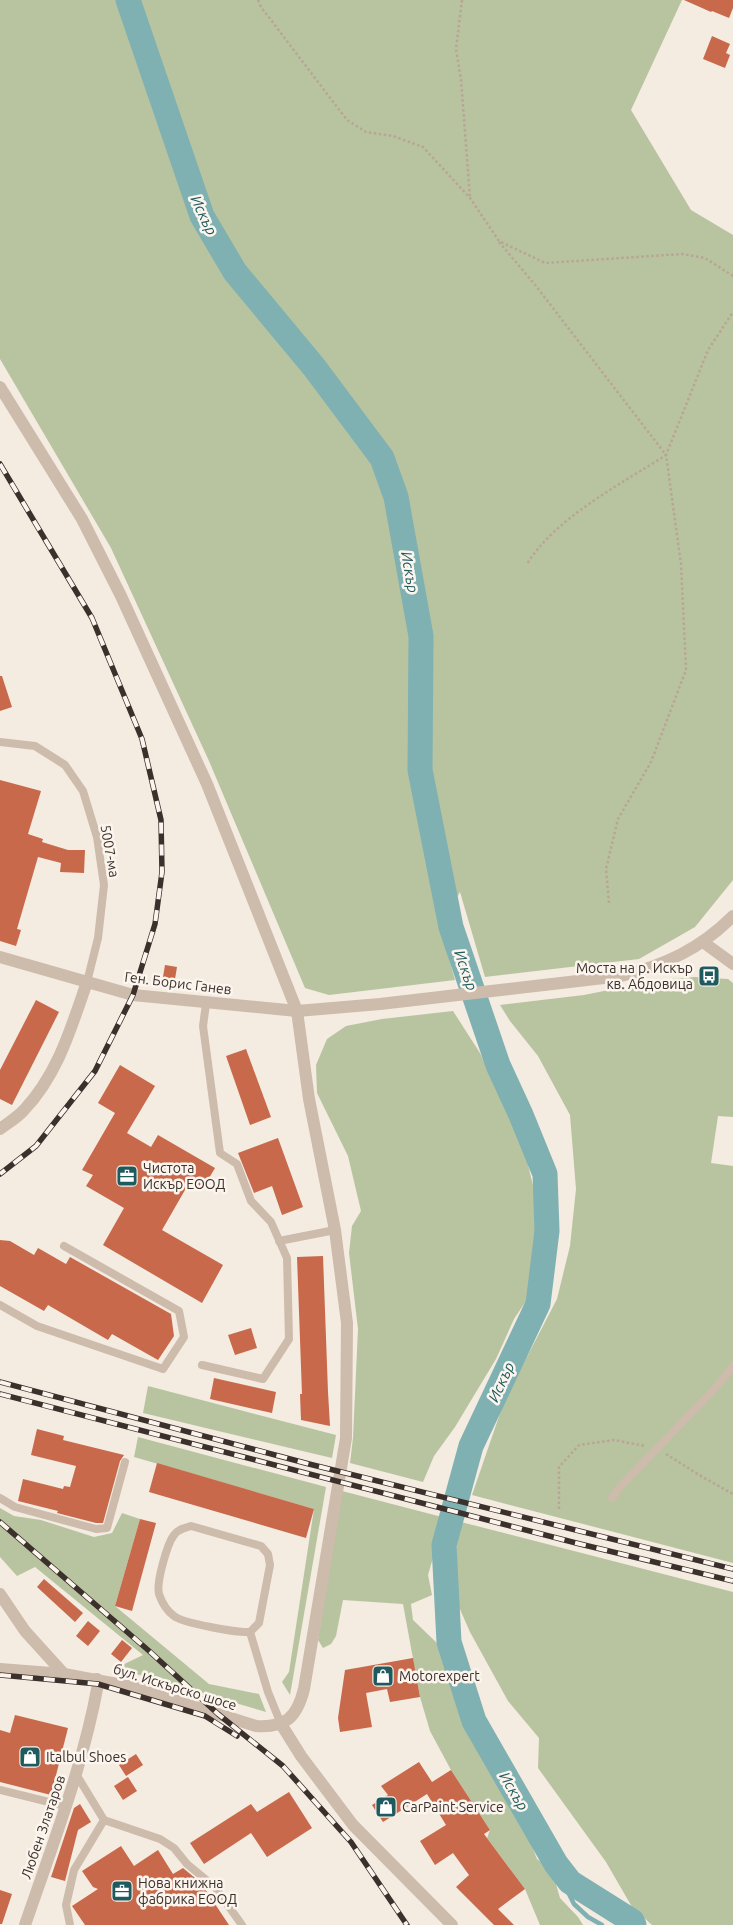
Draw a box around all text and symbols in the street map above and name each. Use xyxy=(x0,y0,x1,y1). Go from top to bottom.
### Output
water label: Искър xyxy=(188,193,220,237)
water label: Искър xyxy=(398,550,422,594)
street label: 5007-ма xyxy=(98,824,122,878)
water label: Искър xyxy=(451,948,481,992)
place label: Моста на р. Искър кв. Абдовица xyxy=(576,960,693,992)
bus stop icon: Моста на р. Искър кв. Абдовица xyxy=(697,964,721,988)
street label: Ген. Борис Ганев xyxy=(124,968,232,998)
place label: Чистота Искър ЕООД xyxy=(143,1160,226,1192)
office icon: Чистота Искър ЕООД xyxy=(115,1164,139,1188)
water label: Искър xyxy=(485,1360,517,1404)
street label: бул. Искърско шосе xyxy=(111,1661,239,1713)
shop icon: Motorexpert xyxy=(371,1664,395,1688)
place label: Motorexpert xyxy=(399,1668,480,1684)
shop icon: Italbul Shoes xyxy=(18,1745,42,1769)
place label: Italbul Shoes xyxy=(46,1749,126,1765)
water label: Искър xyxy=(496,1769,532,1813)
street label: Любен Златаров xyxy=(18,1773,68,1881)
shop icon: CarPaint Service xyxy=(374,1795,398,1819)
place label: CarPaint Service xyxy=(402,1799,504,1815)
place label: Нова книжна фабрика ЕООД xyxy=(138,1875,237,1907)
office icon: Нова книжна фабрика ЕООД xyxy=(110,1879,134,1903)

